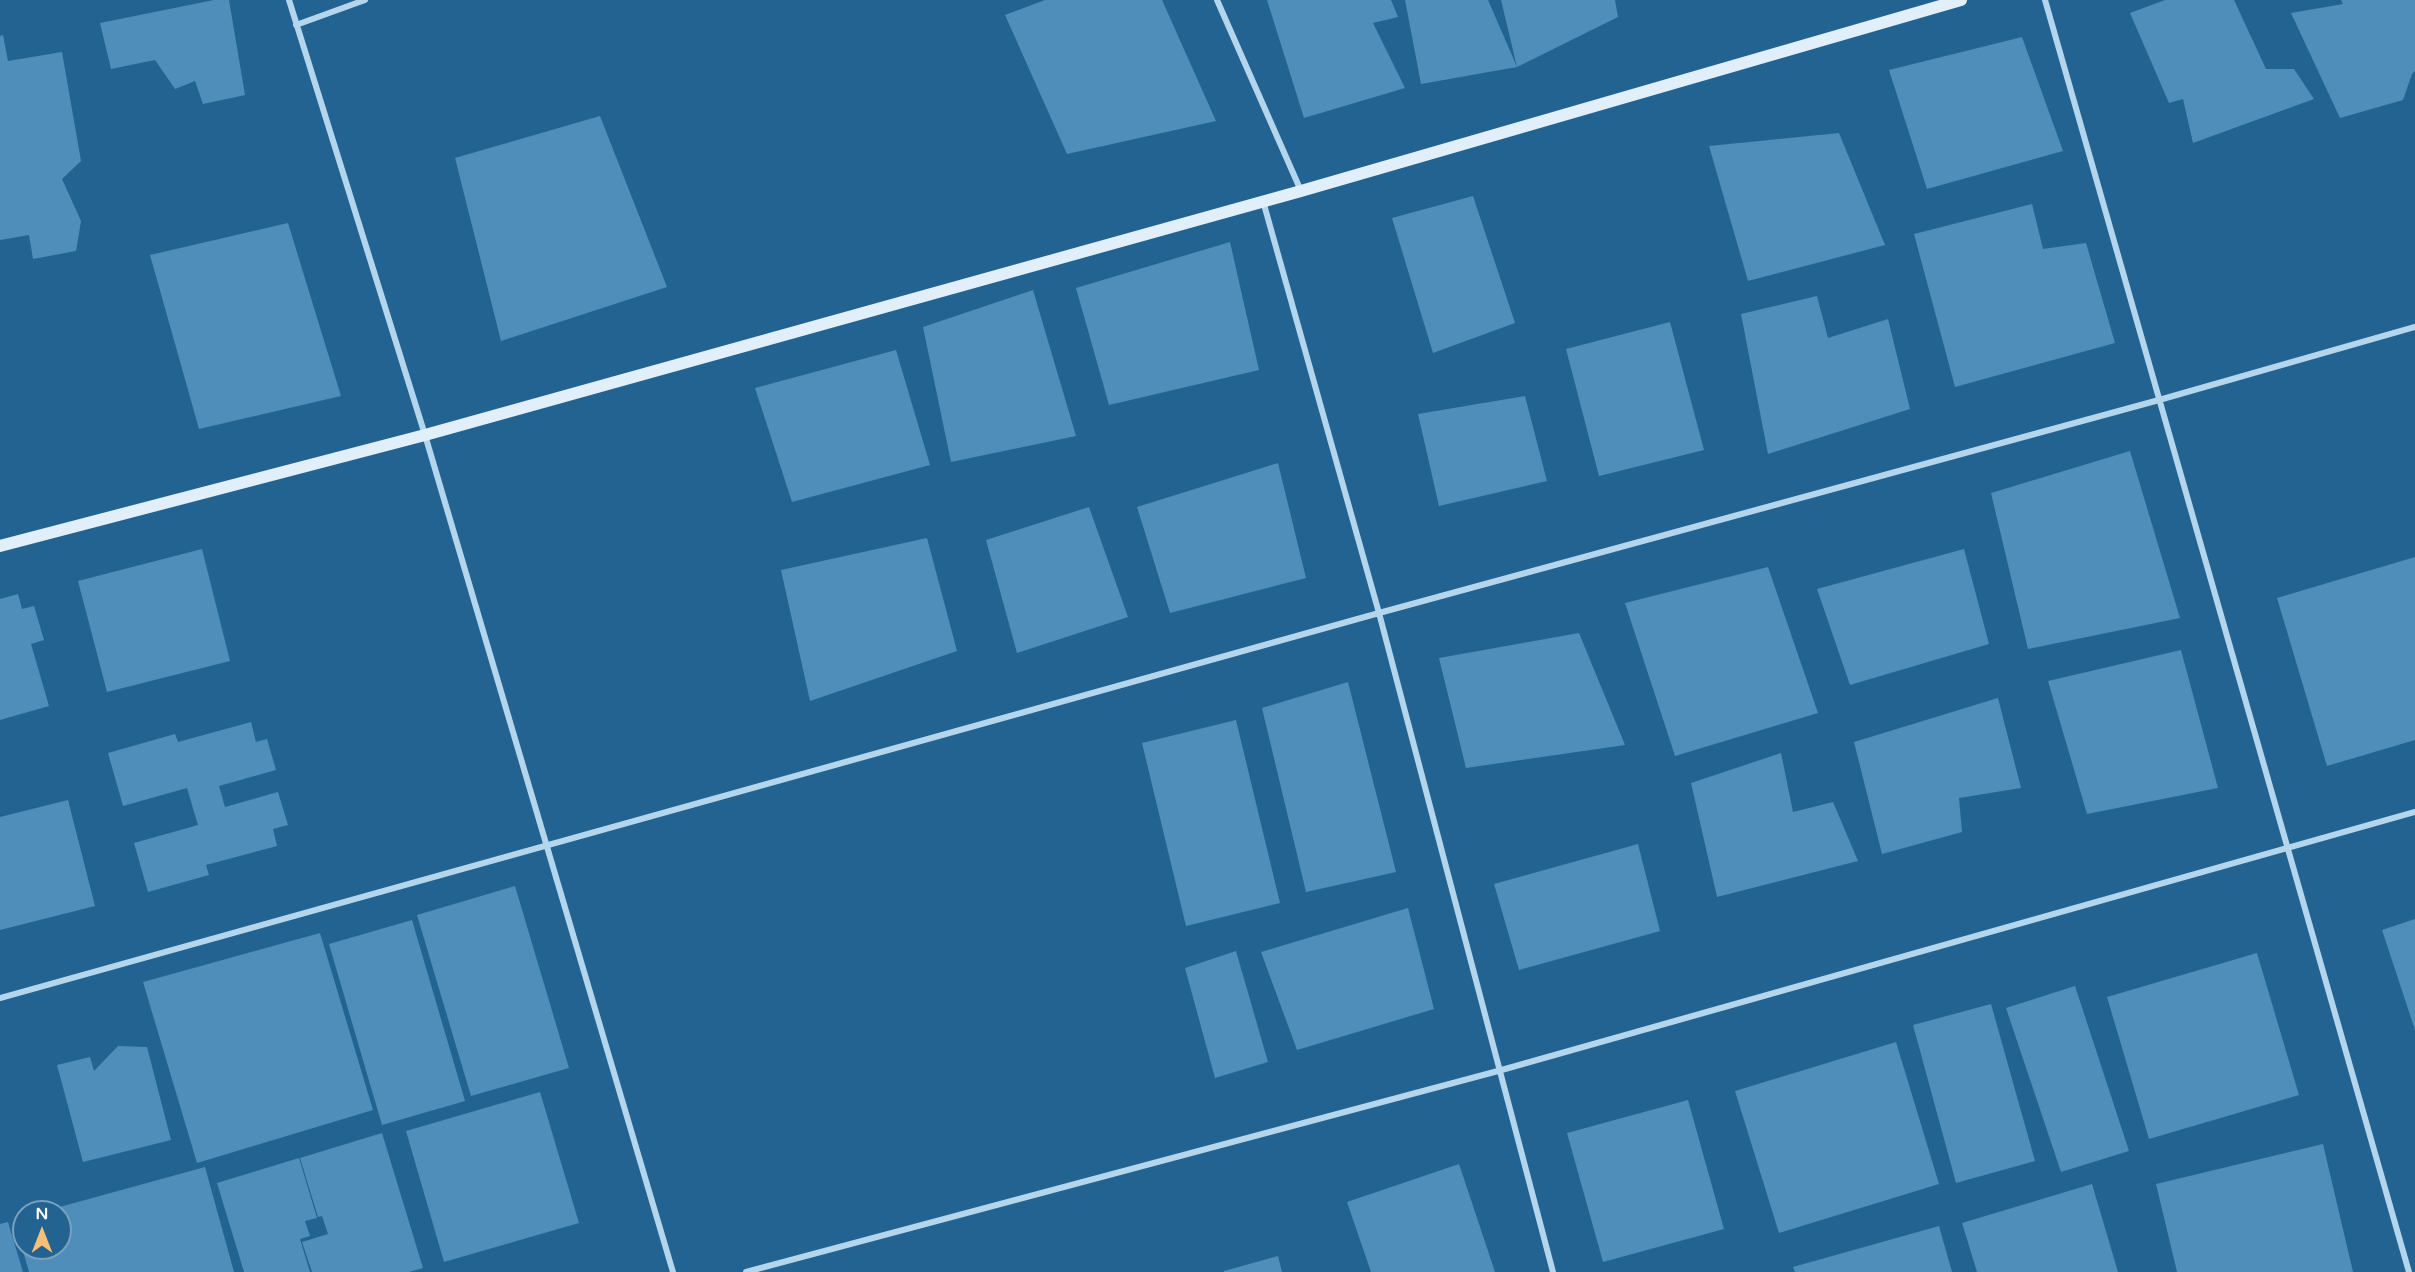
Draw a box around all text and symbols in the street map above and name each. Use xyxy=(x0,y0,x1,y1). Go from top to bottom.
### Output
north arrow xyxy=(12,1200,72,1260)
text: N xyxy=(36,1204,48,1224)

